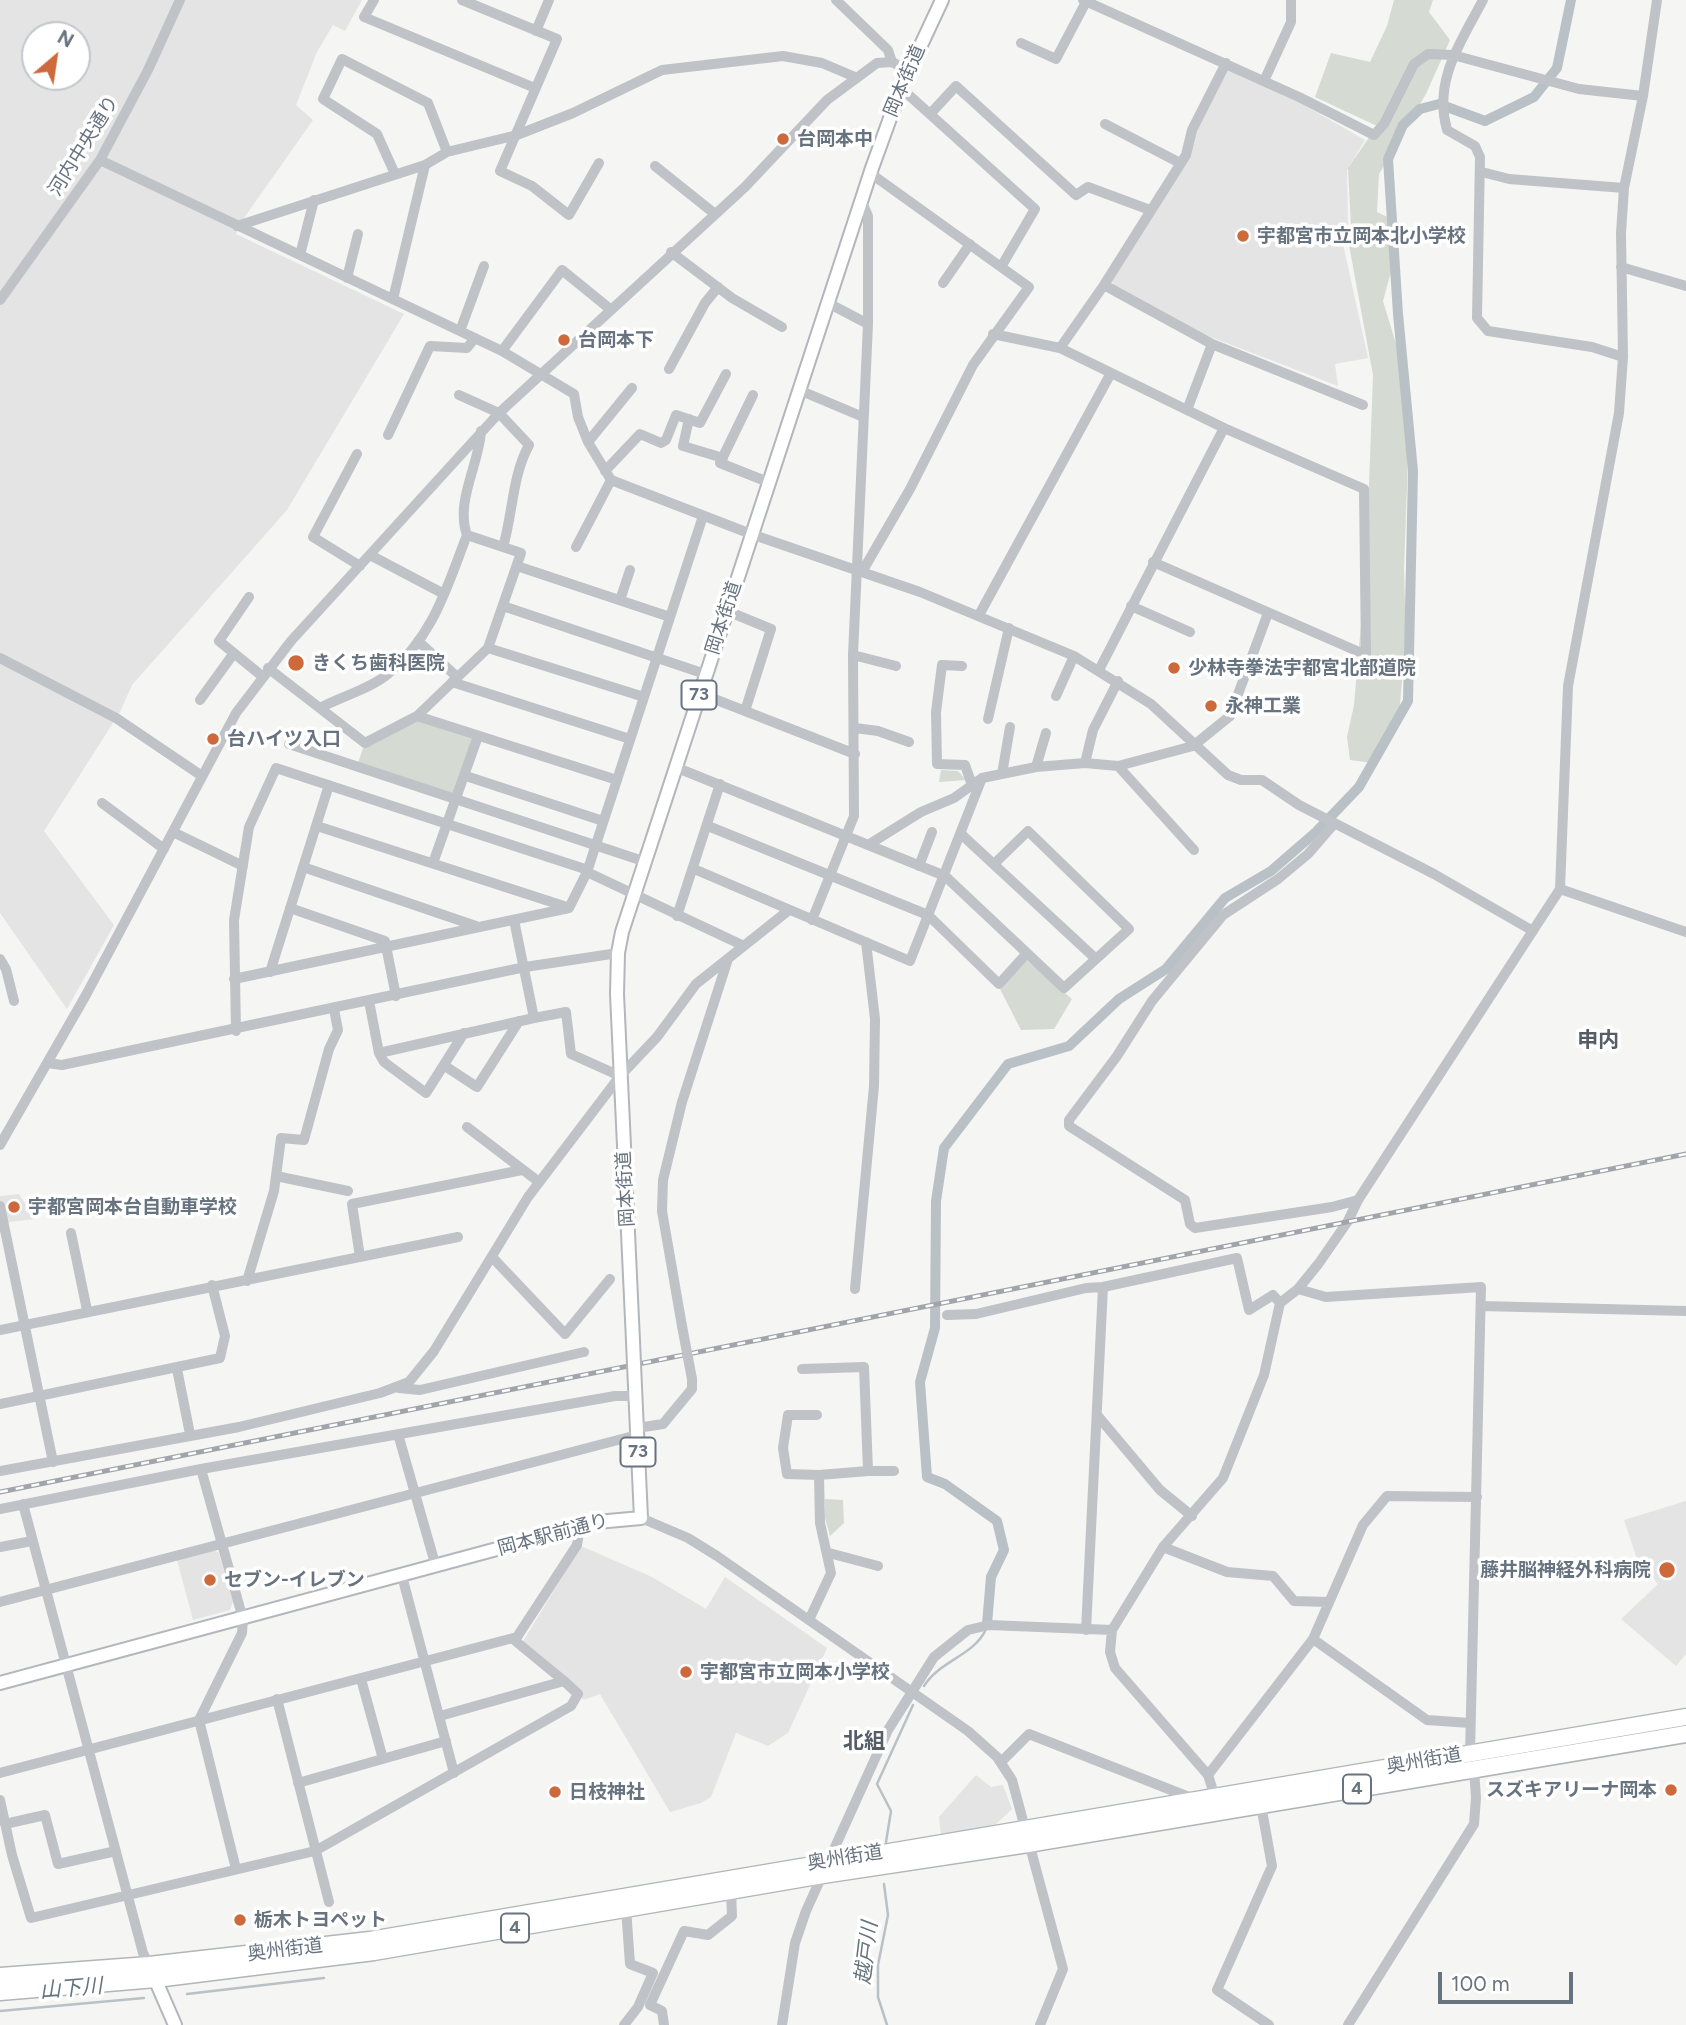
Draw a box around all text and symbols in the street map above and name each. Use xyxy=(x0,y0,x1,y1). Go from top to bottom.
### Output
north arrow xyxy=(21,21,91,91)
text: N xyxy=(53,25,77,53)
street label: 岡本街道 xyxy=(880,42,930,120)
street label: 河内中央通り xyxy=(44,92,124,200)
place label: 台岡本中 xyxy=(797,128,873,150)
marker: 台岡本中 xyxy=(775,131,791,147)
place label: 宇都宮市立岡本北小学校 xyxy=(1257,225,1466,247)
marker: 宇都宮市立岡本北小学校 xyxy=(1235,228,1251,244)
place label: 台岡本下 xyxy=(578,329,654,351)
marker: 台岡本下 xyxy=(556,332,572,348)
street label: 岡本街道 xyxy=(701,578,747,658)
place label: きくち歯科医院 xyxy=(312,652,445,674)
marker: きくち歯科医院 xyxy=(286,653,306,673)
place label: 少林寺拳法宇都宮北部道院 xyxy=(1188,657,1416,679)
marker: 少林寺拳法宇都宮北部道院 xyxy=(1166,660,1182,676)
road number: 73 xyxy=(682,680,716,710)
place label: 永神工業 xyxy=(1225,695,1301,717)
marker: 永神工業 xyxy=(1203,698,1219,714)
place label: 台ハイツ入口 xyxy=(227,728,341,750)
marker: 台ハイツ入口 xyxy=(205,731,221,747)
district label: 申内 xyxy=(1577,1028,1619,1054)
street label: 岡本街道 xyxy=(613,1150,639,1228)
place label: 宇都宮岡本台自動車学校 xyxy=(28,1196,237,1218)
marker: 宇都宮岡本台自動車学校 xyxy=(6,1199,22,1215)
road number: 73 xyxy=(620,1437,656,1466)
street label: 岡本駅前通り xyxy=(495,1509,611,1561)
place label: 藤井脳神経外科病院 xyxy=(1480,1559,1651,1581)
marker: 藤井脳神経外科病院 xyxy=(1657,1560,1677,1580)
place label: セブン-イレブン xyxy=(224,1569,365,1591)
marker: セブン-イレブン xyxy=(202,1572,218,1588)
place label: 宇都宮市立岡本小学校 xyxy=(700,1661,890,1683)
marker: 宇都宮市立岡本小学校 xyxy=(678,1664,694,1680)
district label: 北組 xyxy=(843,1729,885,1755)
street label: 奥州街道 xyxy=(1385,1743,1463,1779)
road number: 4 xyxy=(1343,1774,1371,1804)
place label: スズキアリーナ岡本 xyxy=(1486,1779,1657,1801)
place label: 日枝神社 xyxy=(569,1781,645,1803)
marker: スズキアリーナ岡本 xyxy=(1663,1782,1679,1798)
marker: 日枝神社 xyxy=(547,1784,563,1800)
street label: 奥州街道 xyxy=(806,1841,884,1875)
place label: 栃木トヨペット xyxy=(254,1909,387,1931)
marker: 栃木トヨペット xyxy=(232,1912,248,1928)
road number: 4 xyxy=(501,1914,529,1942)
water label: 越戸川 xyxy=(851,1920,883,1986)
street label: 奥州街道 xyxy=(246,1934,324,1966)
scale bar xyxy=(1441,1958,1576,2002)
text: 100 m xyxy=(1451,1971,1510,1996)
water label: 山下川 xyxy=(39,1974,103,2004)

